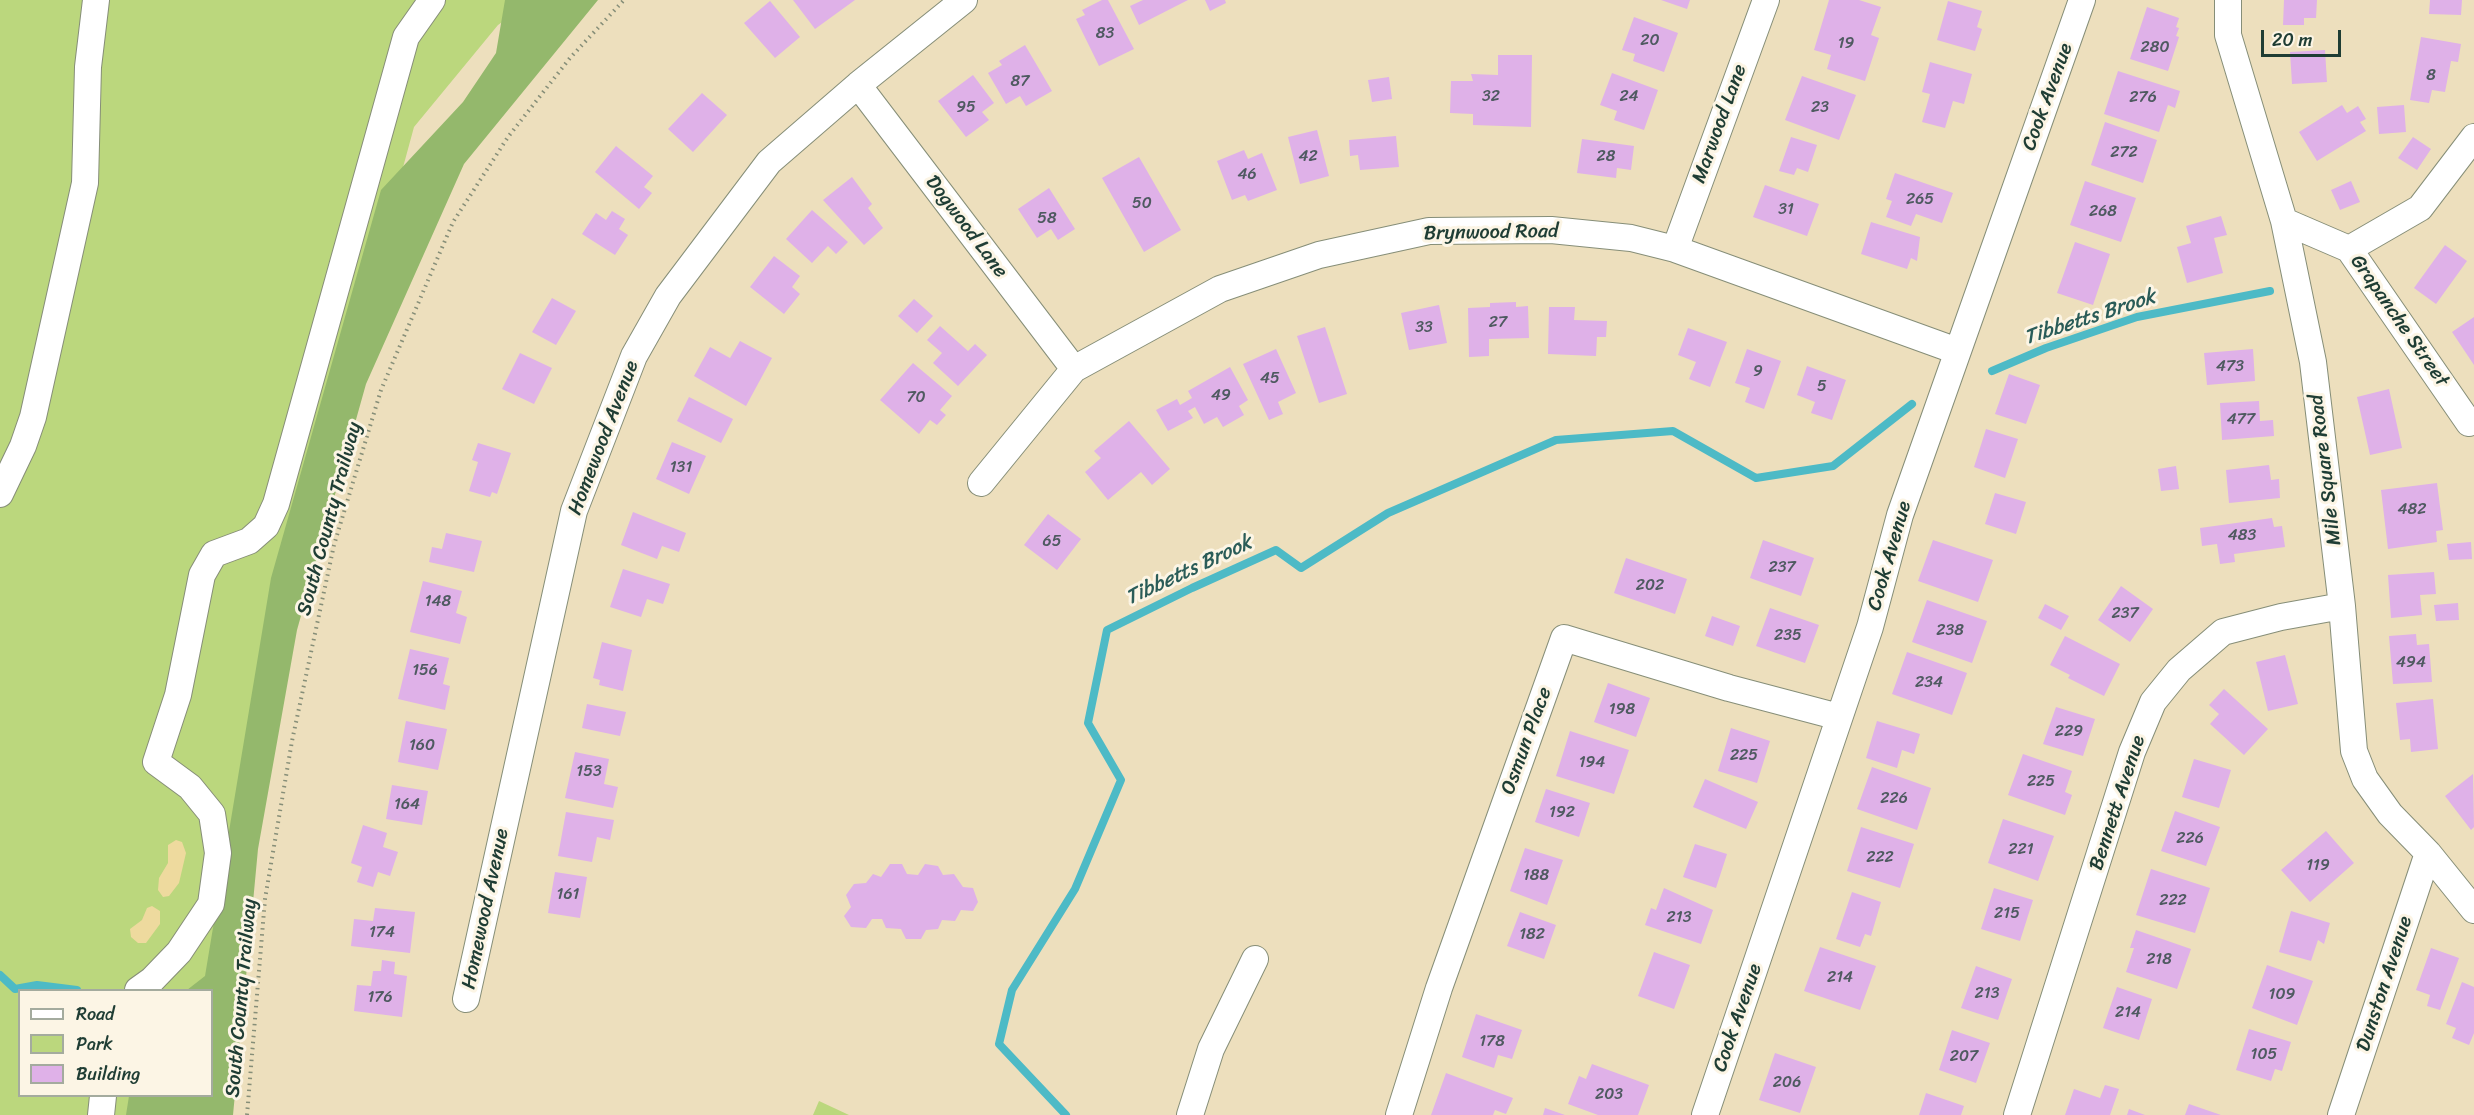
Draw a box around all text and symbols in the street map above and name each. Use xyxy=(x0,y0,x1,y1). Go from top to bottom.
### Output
scale bar xyxy=(2264,18,2344,56)
house number: 83 xyxy=(1096,24,1114,44)
text: 20 m xyxy=(2272,24,2312,56)
house number: 20 xyxy=(1640,31,1660,51)
house number: 19 xyxy=(1838,34,1854,54)
house number: 280 xyxy=(2141,38,2169,58)
street label: Cook Avenue xyxy=(2017,40,2079,154)
street label: Marwood Lane xyxy=(1687,61,1753,187)
house number: 8 xyxy=(2426,66,2436,86)
house number: 87 xyxy=(1011,72,1029,92)
house number: 32 xyxy=(1482,87,1500,107)
house number: 24 xyxy=(1619,87,1639,107)
house number: 276 xyxy=(2129,88,2157,108)
house number: 95 xyxy=(956,98,976,118)
house number: 23 xyxy=(1811,98,1829,118)
house number: 272 xyxy=(2110,143,2138,163)
house number: 42 xyxy=(1298,147,1318,167)
house number: 28 xyxy=(1597,147,1615,167)
house number: 46 xyxy=(1237,165,1257,185)
street label: Dogwood Lane xyxy=(920,171,1012,283)
house number: 265 xyxy=(1906,190,1934,210)
house number: 50 xyxy=(1132,194,1152,214)
house number: 31 xyxy=(1778,200,1794,220)
house number: 268 xyxy=(2089,202,2117,222)
house number: 58 xyxy=(1037,209,1057,229)
street label: Brynwood Road xyxy=(1423,220,1559,246)
street label: Grapanche Street xyxy=(2345,250,2453,392)
water label: Tibbetts Brook xyxy=(2021,285,2159,351)
house number: 27 xyxy=(1489,313,1507,333)
house number: 33 xyxy=(1415,318,1433,338)
street label: Homewood Avenue xyxy=(564,357,644,519)
house number: 473 xyxy=(2216,357,2244,377)
house number: 9 xyxy=(1753,362,1763,382)
house number: 45 xyxy=(1260,369,1280,389)
house number: 5 xyxy=(1817,377,1827,397)
house number: 49 xyxy=(1211,386,1231,406)
house number: 70 xyxy=(906,388,926,408)
street label: Mile Square Road xyxy=(2305,393,2347,547)
house number: 477 xyxy=(2227,410,2255,430)
street label: South County Trailway xyxy=(293,420,367,618)
house number: 131 xyxy=(670,458,692,478)
street label: Cook Avenue xyxy=(1863,499,1917,613)
house number: 482 xyxy=(2398,500,2426,520)
house number: 483 xyxy=(2228,526,2256,546)
water label: Tibbetts Brook xyxy=(1122,531,1256,611)
house number: 65 xyxy=(1043,532,1061,552)
house number: 237 xyxy=(1768,558,1796,578)
house number: 202 xyxy=(1636,576,1664,596)
house number: 148 xyxy=(425,592,451,612)
house number: 237 xyxy=(2111,604,2139,624)
house number: 238 xyxy=(1936,621,1964,641)
house number: 235 xyxy=(1774,626,1802,646)
house number: 494 xyxy=(2396,653,2426,673)
house number: 156 xyxy=(412,661,438,681)
house number: 234 xyxy=(1915,673,1943,693)
street label: Osmun Place xyxy=(1496,684,1558,798)
house number: 198 xyxy=(1609,700,1635,720)
house number: 229 xyxy=(2055,722,2083,742)
street label: Bennett Avenue xyxy=(2085,733,2151,873)
house number: 160 xyxy=(409,736,435,756)
house number: 225 xyxy=(1730,746,1758,766)
house number: 194 xyxy=(1579,753,1605,773)
house number: 153 xyxy=(576,762,602,782)
house number: 225 xyxy=(2027,772,2055,792)
house number: 226 xyxy=(1880,789,1908,809)
house number: 164 xyxy=(394,795,420,815)
house number: 192 xyxy=(1549,803,1575,823)
street label: Homewood Avenue xyxy=(457,827,515,991)
house number: 226 xyxy=(2176,829,2204,849)
house number: 221 xyxy=(2008,840,2034,860)
house number: 222 xyxy=(1866,848,1894,868)
house number: 119 xyxy=(2306,856,2330,876)
house number: 188 xyxy=(1523,866,1549,886)
house number: 161 xyxy=(557,885,579,905)
house number: 222 xyxy=(2159,891,2187,911)
street label: South County Trailway xyxy=(221,898,263,1098)
house number: 215 xyxy=(1994,904,2020,924)
house number: 213 xyxy=(1667,908,1691,928)
street label: Dunston Avenue xyxy=(2352,913,2418,1055)
house number: 174 xyxy=(369,923,395,943)
house number: 182 xyxy=(1519,925,1545,945)
house number: 218 xyxy=(2146,950,2172,970)
street label: Cook Avenue xyxy=(1708,961,1768,1075)
house number: 214 xyxy=(1827,968,1853,988)
house number: 213 xyxy=(1975,984,1999,1004)
house number: 109 xyxy=(2269,985,2295,1005)
house number: 176 xyxy=(367,988,393,1008)
legend xyxy=(18,989,213,1097)
text: Road xyxy=(76,998,115,1030)
house number: 214 xyxy=(2115,1003,2141,1023)
text: Park xyxy=(76,1028,113,1060)
house number: 178 xyxy=(1479,1032,1505,1052)
house number: 105 xyxy=(2251,1045,2277,1065)
house number: 207 xyxy=(1950,1047,1978,1067)
text: Building xyxy=(76,1058,140,1090)
house number: 206 xyxy=(1773,1073,1801,1093)
house number: 203 xyxy=(1595,1085,1623,1105)

